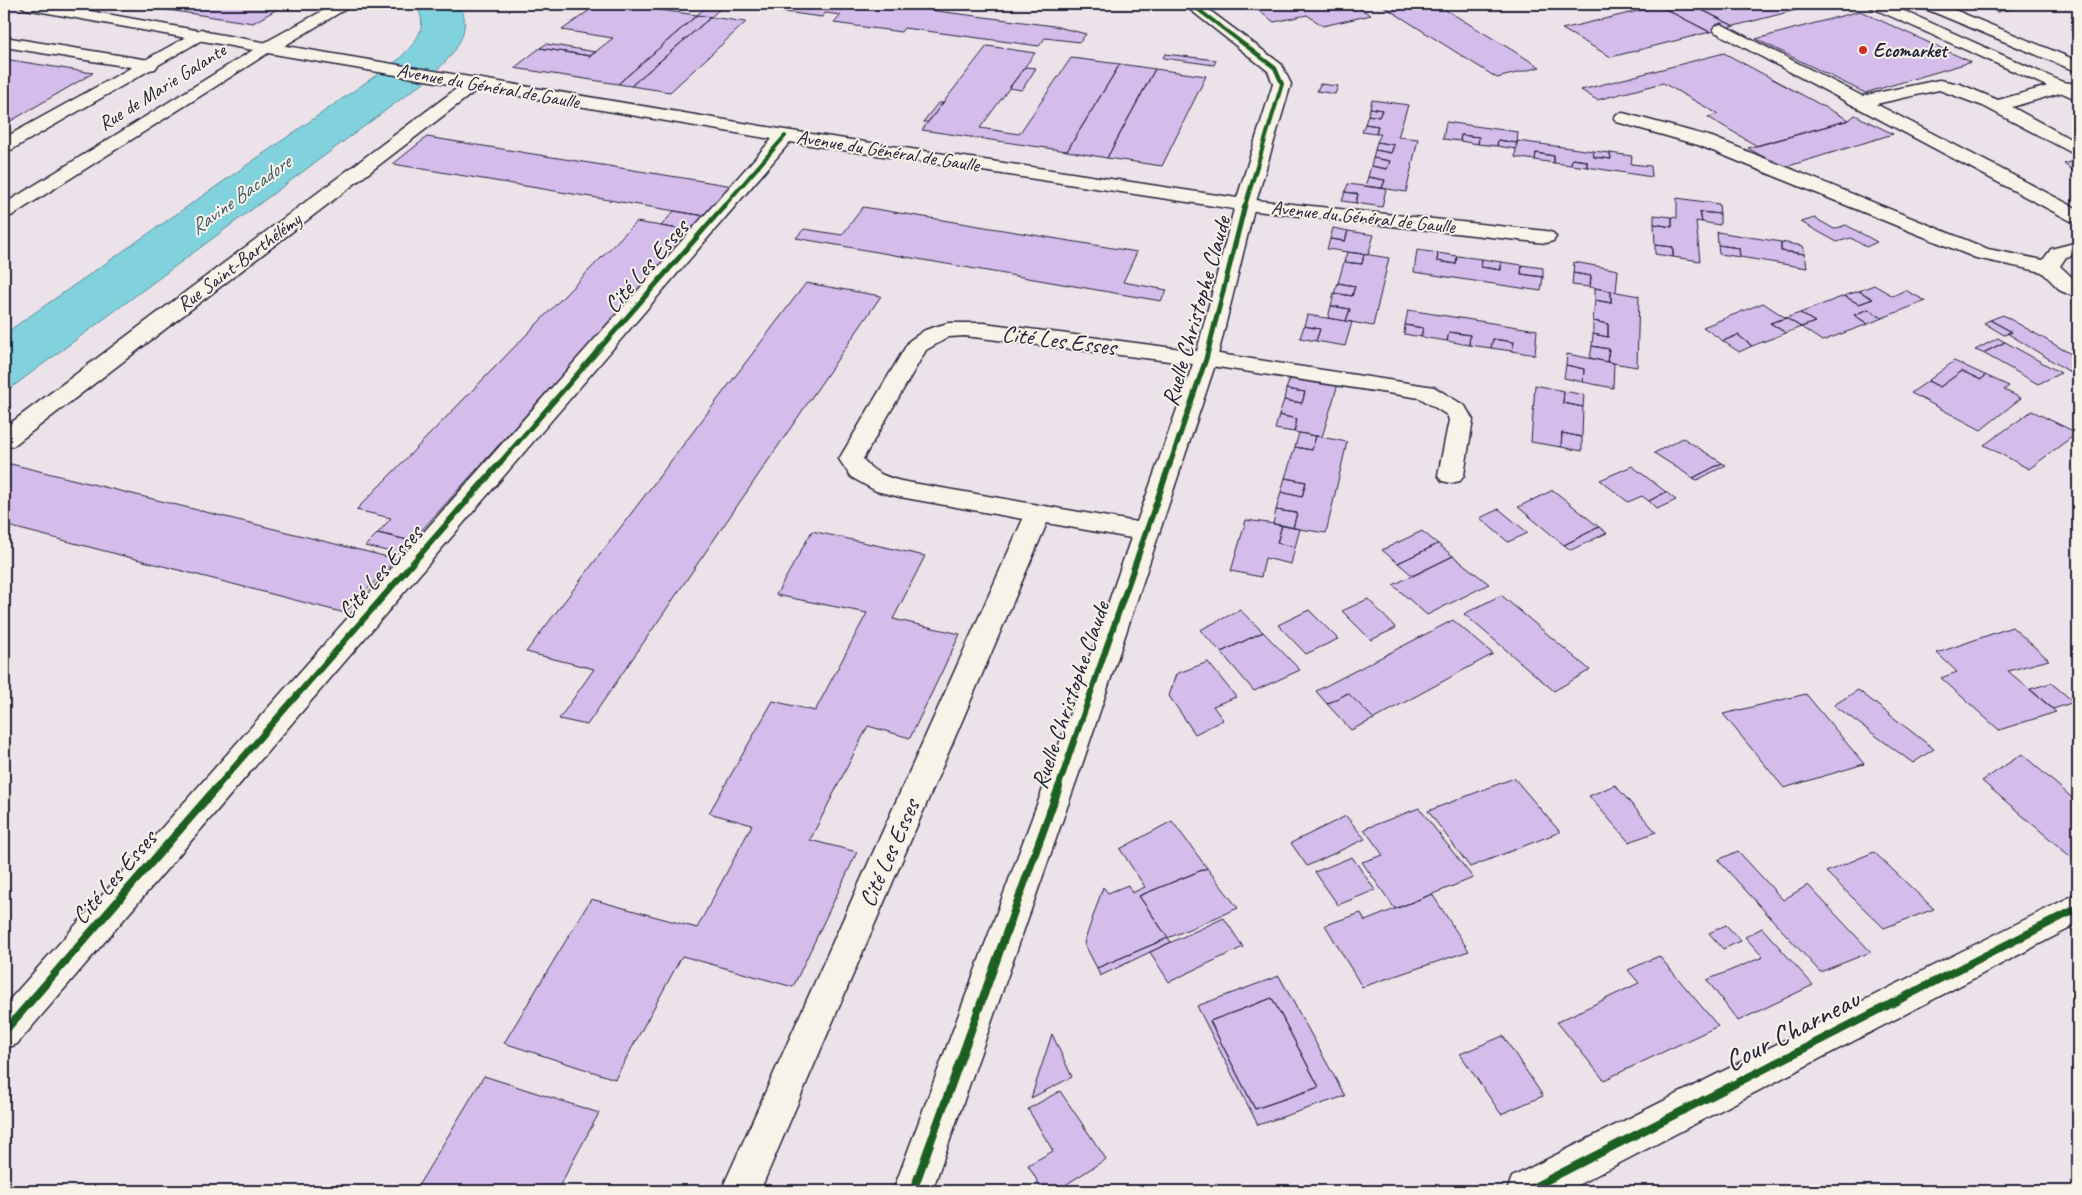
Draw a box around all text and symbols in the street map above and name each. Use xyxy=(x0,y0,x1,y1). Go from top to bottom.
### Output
street label: Rue de Marie Galante xyxy=(94,37,232,136)
place label: Ecomarket xyxy=(1873,38,1949,63)
marker: Ecomarket xyxy=(1857,44,1869,56)
street label: Avenue du Général de Gaulle xyxy=(395,58,583,115)
street label: Avenue du Général de Gaulle xyxy=(795,124,983,178)
water label: Ravine Bacadore xyxy=(184,148,298,240)
street label: Avenue du Général de Gaulle xyxy=(1270,195,1458,239)
street label: Rue Saint-Barthélémy xyxy=(172,206,307,317)
street label: Ruelle Christophe Claude xyxy=(1155,210,1238,409)
street label: Cité Les Esses xyxy=(597,211,697,319)
street label: Cité Les Esses xyxy=(1000,318,1120,362)
street label: Cité Les Esses xyxy=(331,517,431,625)
street label: Ruelle Christophe Claude xyxy=(1024,595,1117,793)
street label: Cité Les Esses xyxy=(852,792,927,911)
street label: Cité Les Esses xyxy=(65,822,165,930)
street label: Cour Charneau xyxy=(1718,979,1868,1080)

